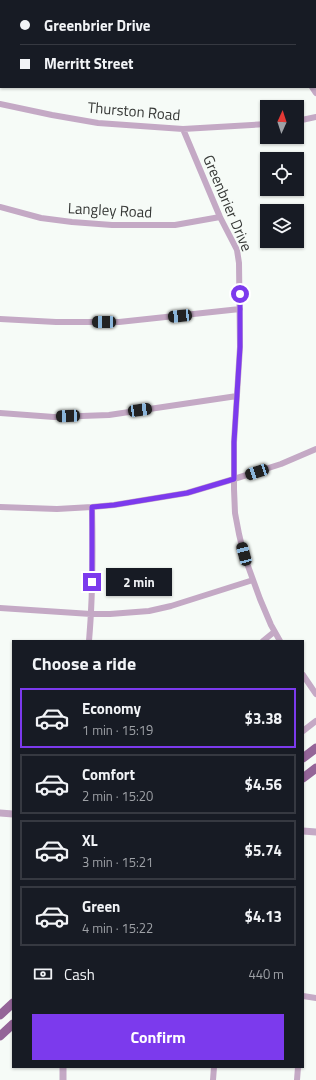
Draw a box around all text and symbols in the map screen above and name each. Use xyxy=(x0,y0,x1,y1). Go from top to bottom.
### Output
text: Greenbrier Drive xyxy=(44,14,151,37)
text: Merritt Street xyxy=(44,52,134,75)
street label: Thurston Road xyxy=(87,95,181,127)
north arrow xyxy=(260,100,304,144)
map controls xyxy=(260,100,304,248)
street label: Greenbrier Drive xyxy=(197,151,259,255)
button: locate xyxy=(260,152,304,196)
street label: Langley Road xyxy=(67,196,153,224)
button: layers xyxy=(260,204,304,248)
route start xyxy=(231,285,249,303)
car xyxy=(167,309,193,323)
car xyxy=(92,316,116,328)
car xyxy=(127,402,153,418)
car xyxy=(56,410,80,422)
car xyxy=(244,463,270,481)
car xyxy=(235,541,253,567)
callout: 2 min xyxy=(106,568,172,596)
text: 2 min xyxy=(123,572,155,592)
route end xyxy=(83,573,101,591)
text: Choose a ride xyxy=(32,650,136,677)
text: Economy xyxy=(82,697,141,720)
icon: car xyxy=(34,700,70,736)
text: $3.38 xyxy=(245,707,282,730)
text: 1 min · 15:19 xyxy=(82,720,153,740)
text: Comfort xyxy=(82,763,135,786)
icon: car xyxy=(34,766,70,802)
text: $4.56 xyxy=(245,773,282,796)
text: 2 min · 15:20 xyxy=(82,786,153,806)
text: XL xyxy=(82,829,98,852)
icon: car xyxy=(34,832,70,868)
text: $5.74 xyxy=(245,839,282,862)
text: 3 min · 15:21 xyxy=(82,852,153,872)
text: Green xyxy=(82,895,120,918)
icon: car xyxy=(34,898,70,934)
text: $4.13 xyxy=(245,905,282,928)
text: 4 min · 15:22 xyxy=(82,918,153,938)
icon: cash xyxy=(32,963,54,985)
text: Cash xyxy=(64,963,95,986)
text: 440 m xyxy=(248,964,284,984)
button: Confirm xyxy=(32,1014,284,1060)

